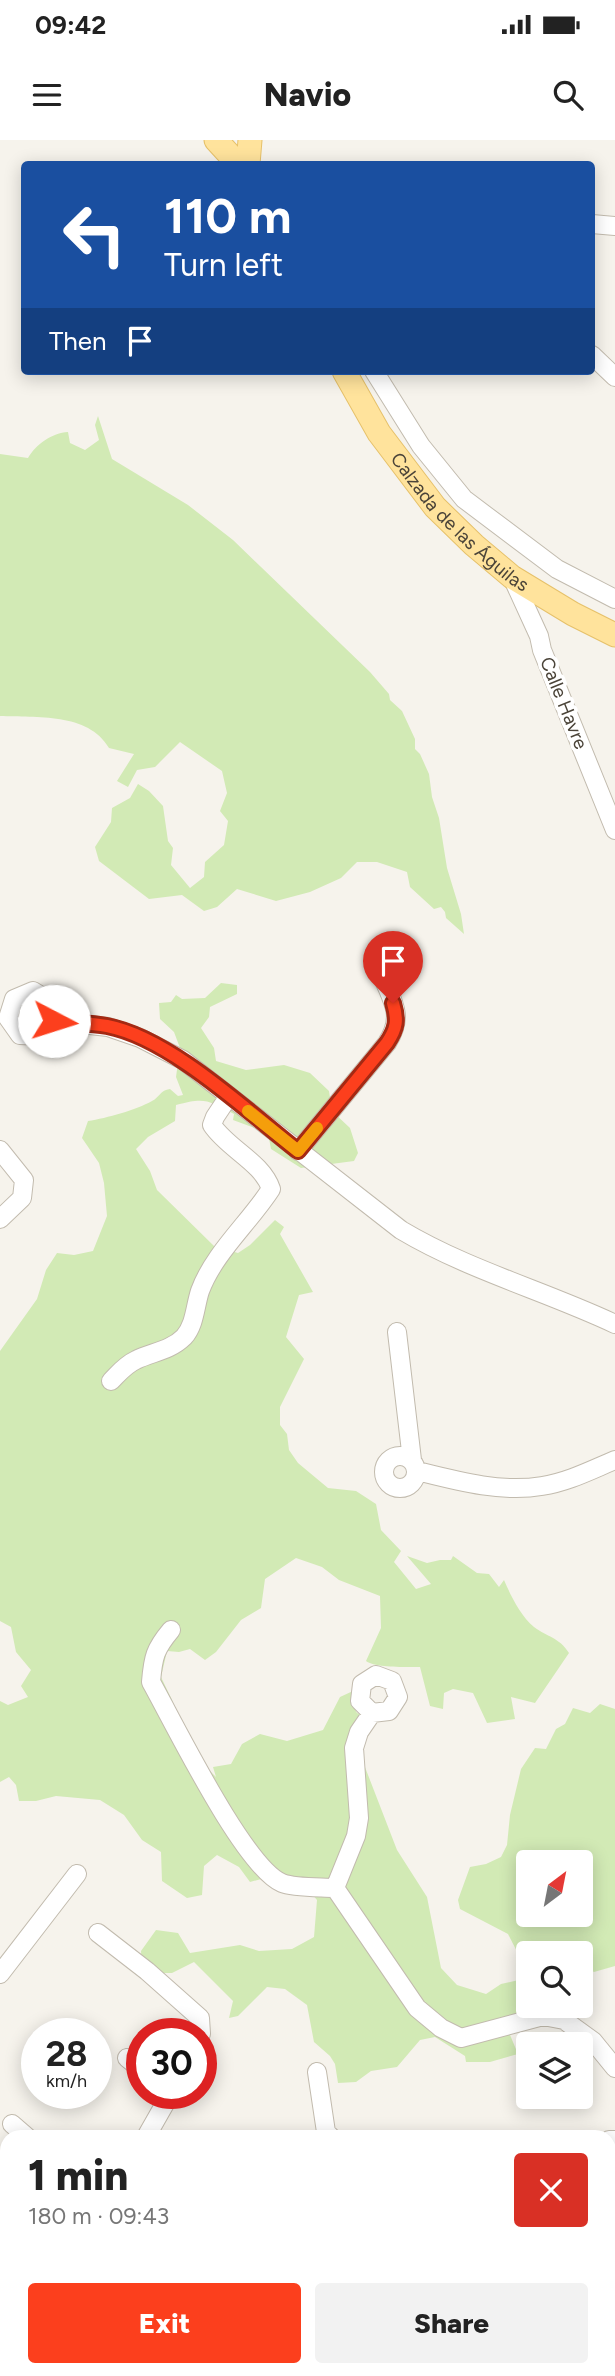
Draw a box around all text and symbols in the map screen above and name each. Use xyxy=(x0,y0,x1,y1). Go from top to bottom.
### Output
text: 09:42 xyxy=(35,9,106,41)
icon: menu xyxy=(28,76,66,114)
text: Navio xyxy=(264,76,351,114)
icon: search xyxy=(549,76,587,114)
text: 110 m xyxy=(164,186,292,245)
icon: left xyxy=(49,189,140,280)
text: Turn left xyxy=(164,246,283,284)
icon: arrive xyxy=(121,322,159,360)
text: Then xyxy=(49,325,107,357)
street label: Calzada de las Águilas xyxy=(386,448,533,596)
street label: Calle Havre xyxy=(535,654,593,752)
pin xyxy=(363,931,423,1003)
icon: arrive xyxy=(374,942,412,980)
position arrow xyxy=(17,984,91,1058)
north arrow xyxy=(516,1850,593,1927)
map controls xyxy=(516,1850,593,2109)
button: search xyxy=(516,1941,593,2018)
speed limit sign: 30 xyxy=(126,2018,217,2109)
button: layers xyxy=(516,2032,593,2109)
text: 28 xyxy=(46,2033,87,2075)
text: km/h xyxy=(46,2070,87,2092)
text: 1 min xyxy=(28,2150,128,2201)
button: close xyxy=(514,2153,588,2227)
text: 180 m · 09:43 xyxy=(28,2202,169,2230)
button: Exit xyxy=(28,2283,301,2363)
button: Share xyxy=(315,2283,588,2363)

